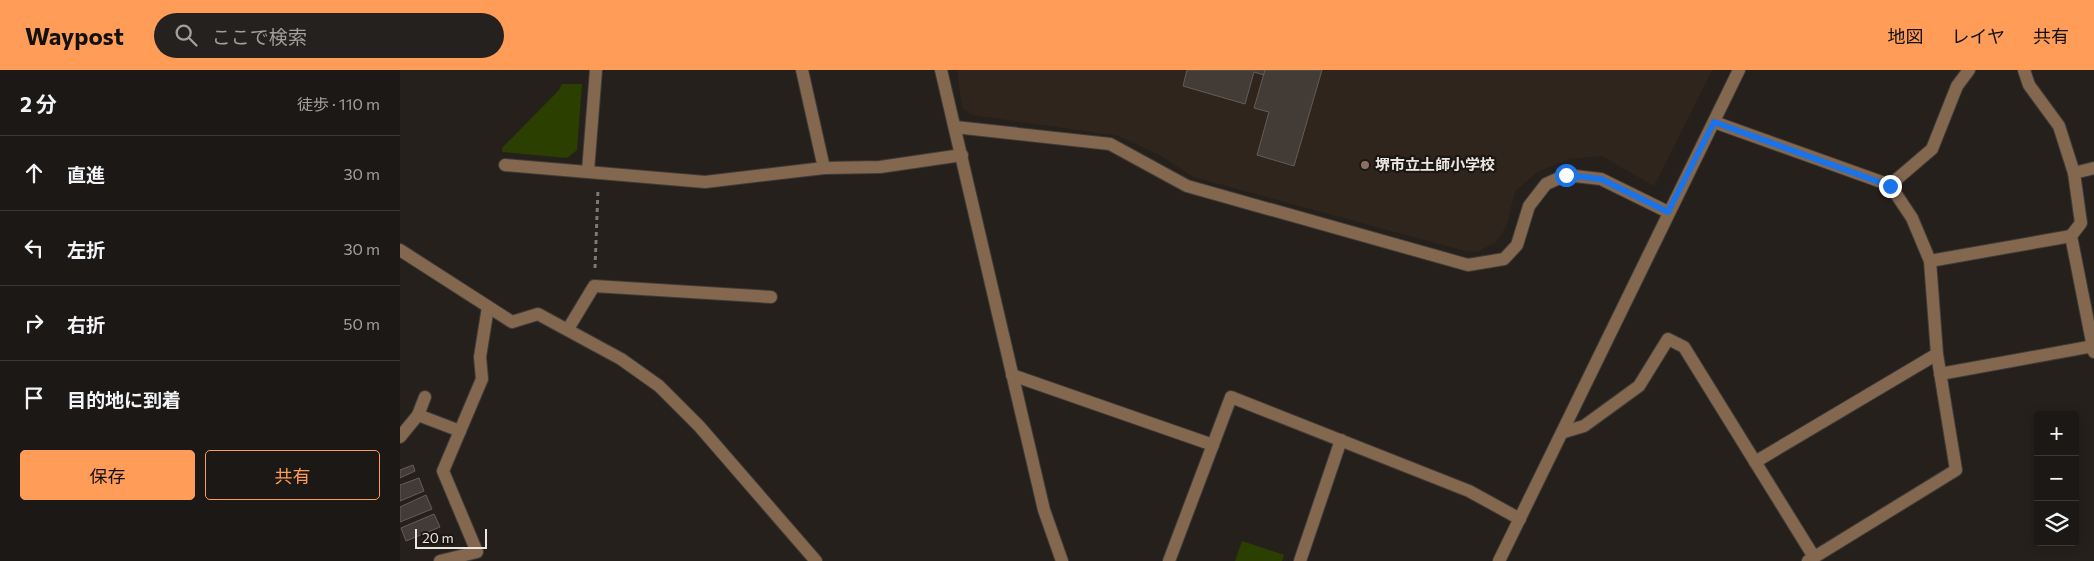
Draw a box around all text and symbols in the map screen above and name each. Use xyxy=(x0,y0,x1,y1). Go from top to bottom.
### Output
search box xyxy=(154,13,504,58)
text: Waypost xyxy=(25,21,124,50)
icon: search xyxy=(172,21,200,49)
text: ここで検索 xyxy=(212,25,307,48)
text: 地図 xyxy=(1888,25,1924,47)
text: レイヤ xyxy=(1952,25,2005,47)
text: 共有 xyxy=(2033,25,2069,47)
text: 2 分 xyxy=(20,91,57,116)
text: 徒歩 · 110 m xyxy=(297,94,380,113)
place label: 堺市立土師小学校 xyxy=(1375,155,1495,173)
icon: ahead xyxy=(20,159,48,187)
marker: 堺市立土師小学校 xyxy=(1359,159,1371,171)
text: 直進 xyxy=(67,163,105,186)
text: 30 m xyxy=(343,164,380,183)
route start xyxy=(1555,164,1578,187)
route end xyxy=(1879,175,1902,198)
icon: left xyxy=(20,234,48,262)
text: 左折 xyxy=(67,238,105,261)
text: 30 m xyxy=(343,239,380,258)
icon: right xyxy=(20,309,48,337)
text: 右折 xyxy=(67,313,105,336)
text: 50 m xyxy=(343,314,380,333)
icon: arrive xyxy=(20,384,48,412)
text: 目的地に到着 xyxy=(67,388,181,411)
map controls xyxy=(2034,411,2079,546)
button: + xyxy=(2034,411,2079,456)
button: 保存 xyxy=(20,450,195,500)
button: 共有 xyxy=(205,450,380,500)
button: − xyxy=(2034,456,2079,501)
button: layers xyxy=(2034,501,2079,546)
scale bar xyxy=(415,526,488,549)
text: 20 m xyxy=(422,529,454,546)

